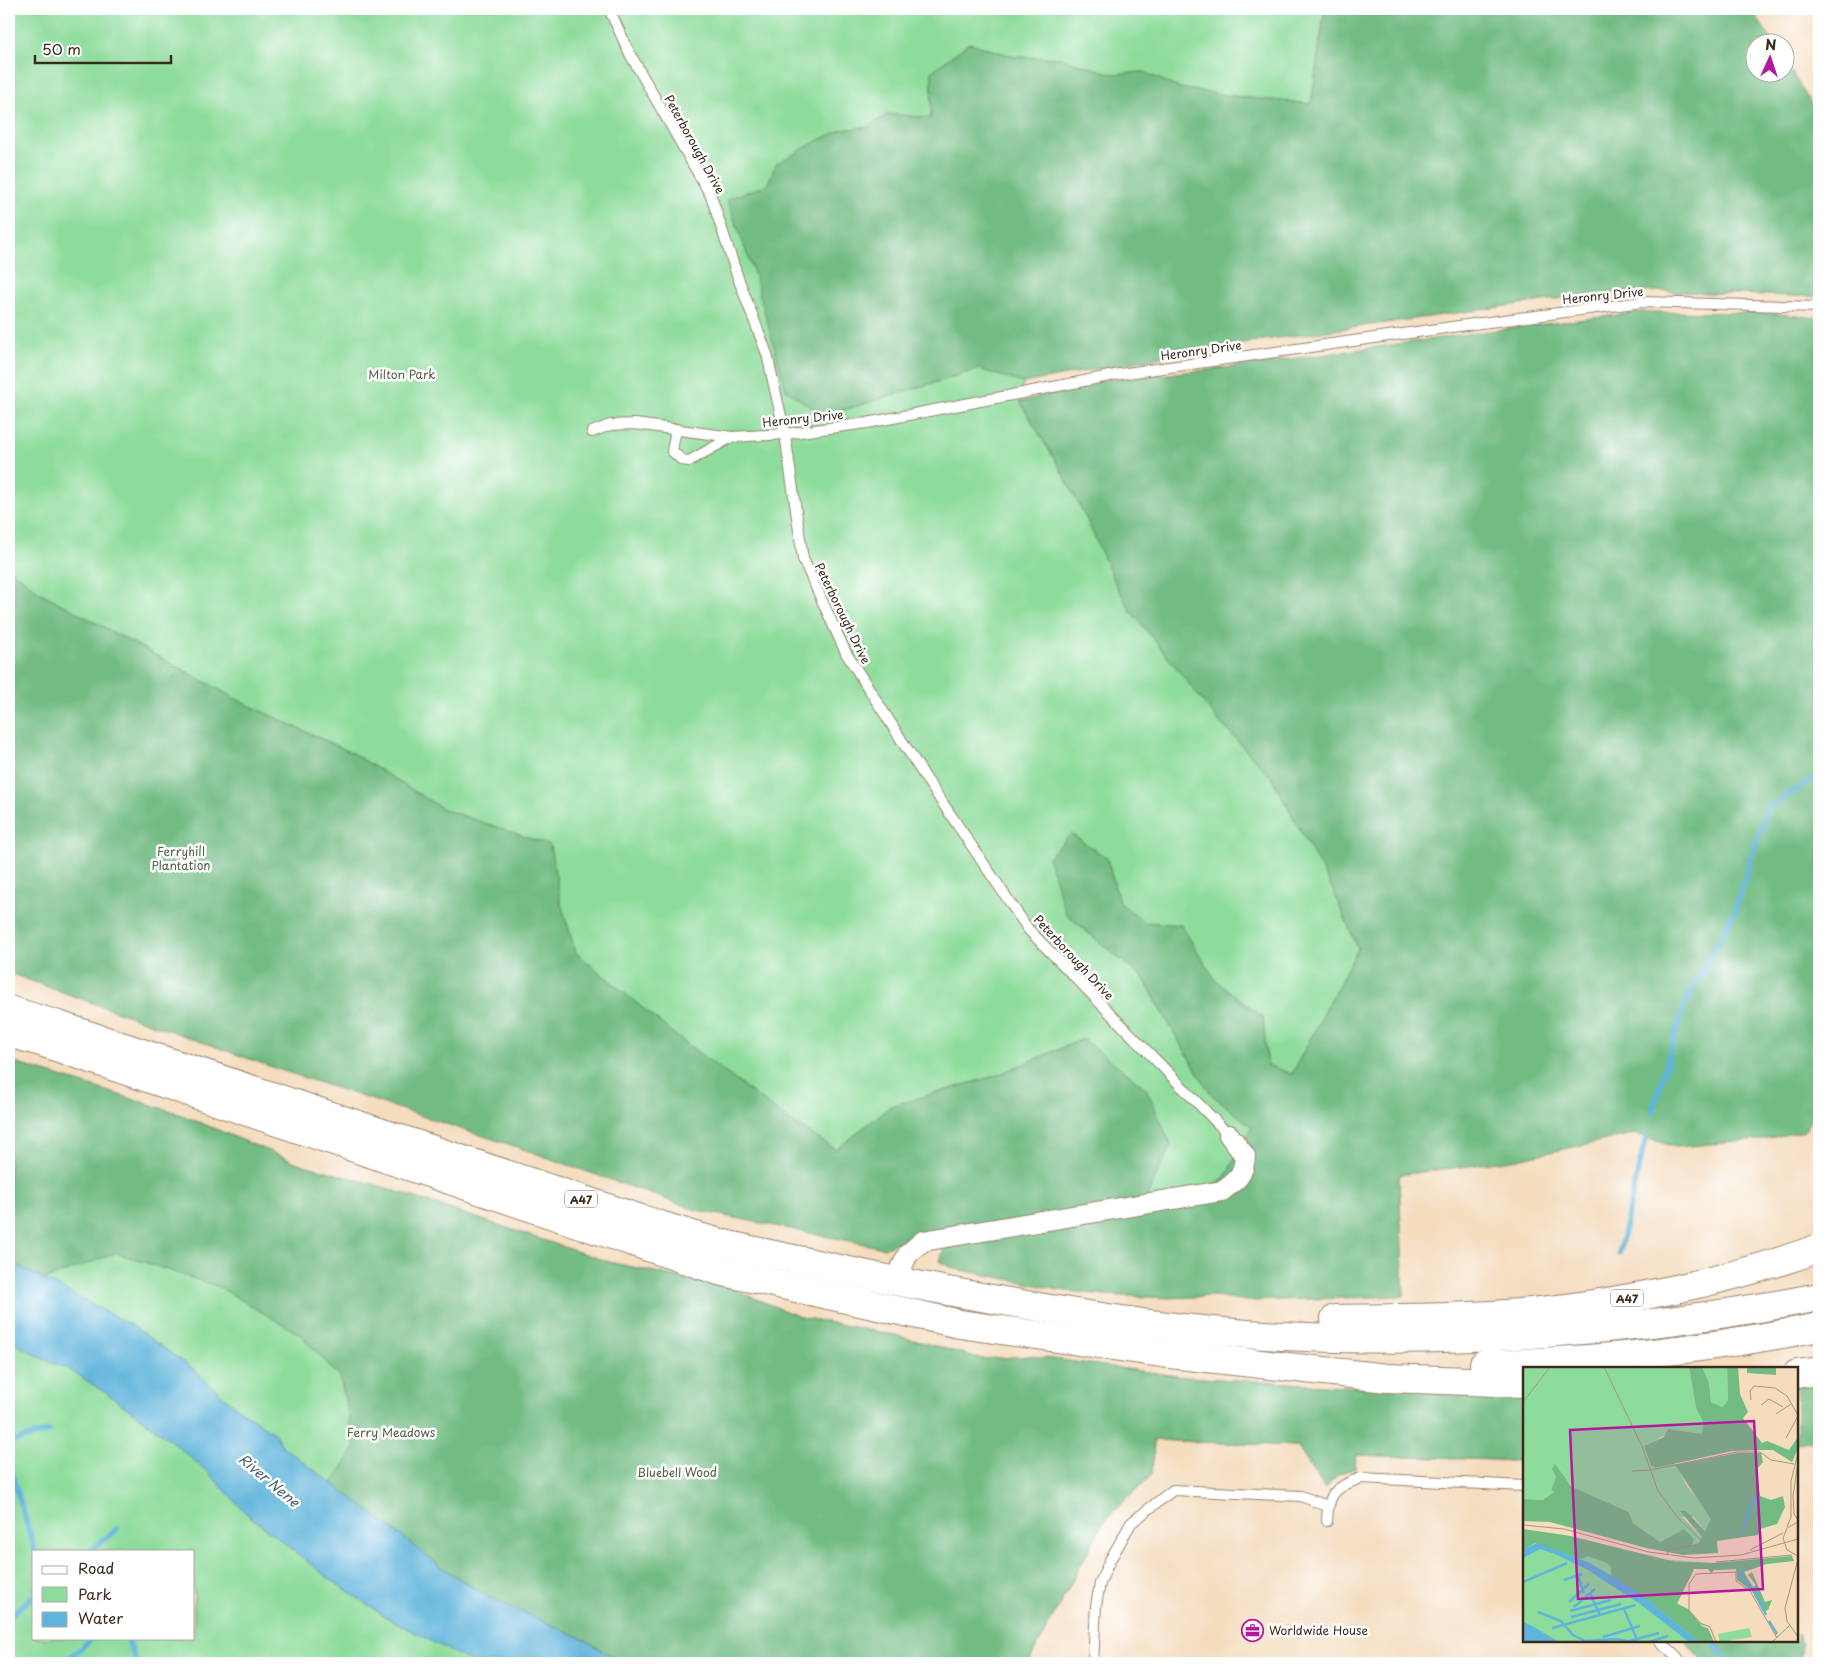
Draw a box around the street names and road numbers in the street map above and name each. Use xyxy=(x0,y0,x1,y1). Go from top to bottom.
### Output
street label: Peterborough Drive xyxy=(660,91,730,197)
street label: Heronry Drive xyxy=(1562,282,1644,308)
street label: Heronry Drive xyxy=(1159,335,1243,365)
street label: Heronry Drive xyxy=(762,405,844,431)
street label: Peterborough Drive xyxy=(811,559,875,667)
street label: Peterborough Drive xyxy=(1030,910,1118,1004)
road number: A47 xyxy=(565,1190,597,1208)
road number: A47 xyxy=(1611,1290,1643,1306)

